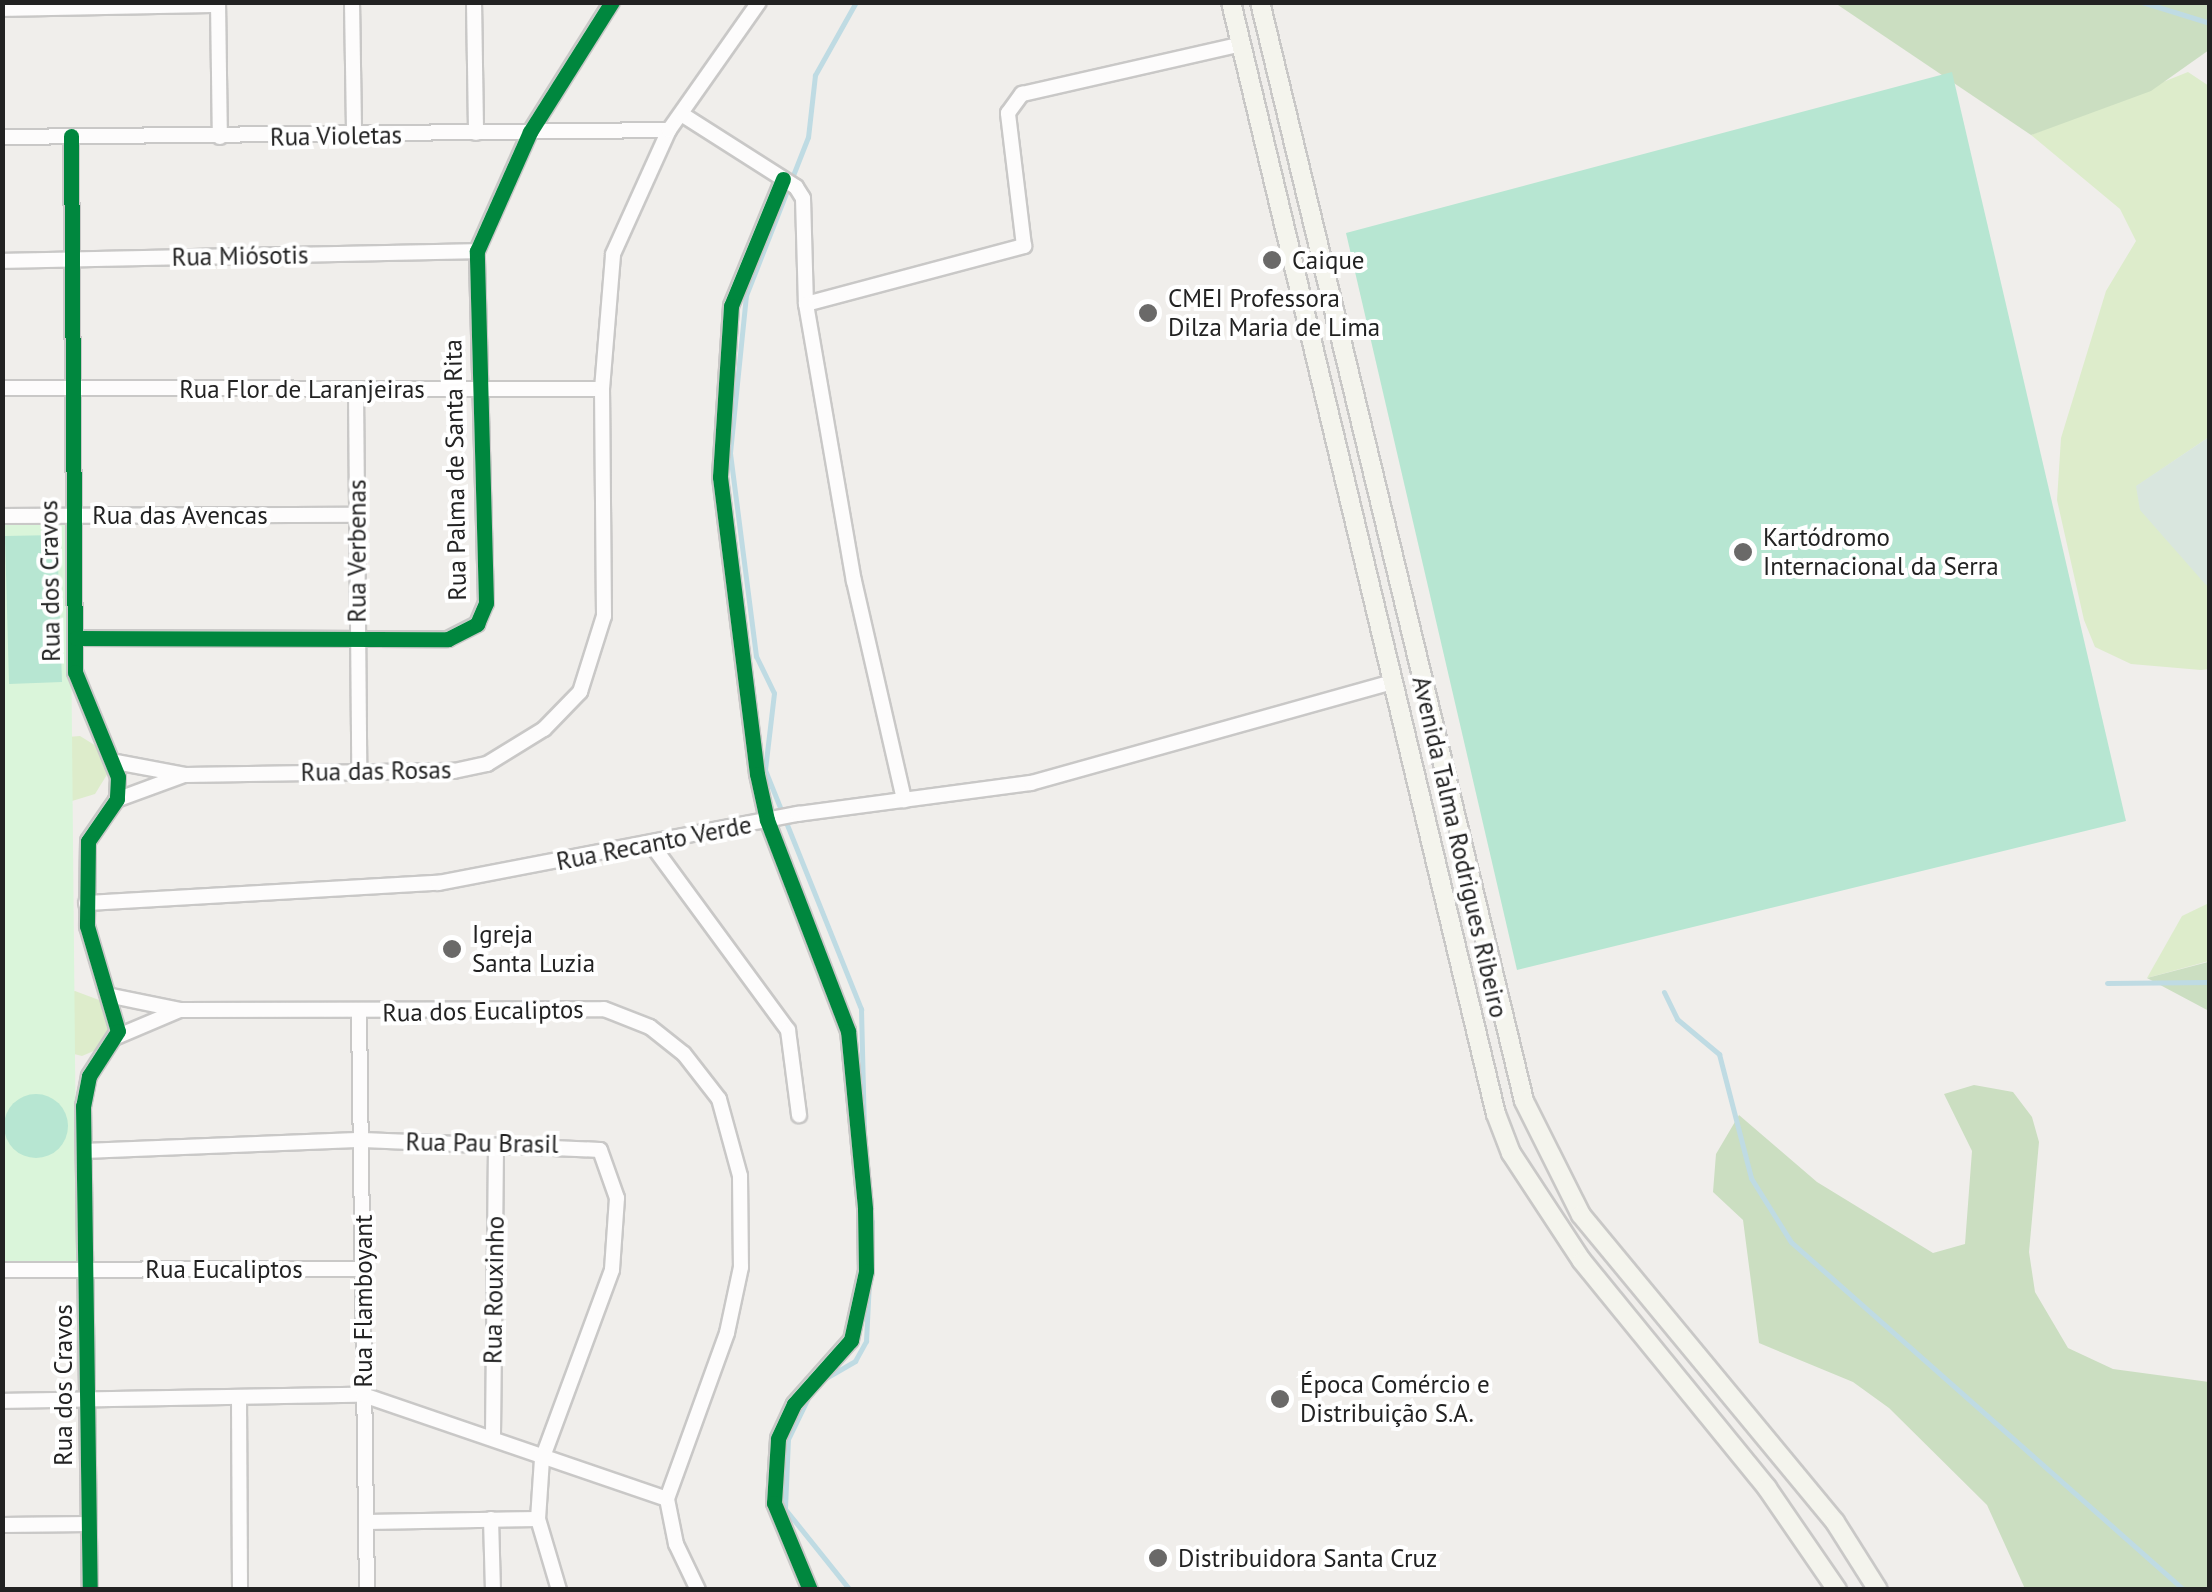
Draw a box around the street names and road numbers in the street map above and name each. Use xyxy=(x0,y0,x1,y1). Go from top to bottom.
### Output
street label: Rua Violetas xyxy=(269,120,403,152)
street label: Rua Miósotis xyxy=(171,240,309,272)
street label: Rua Palma de Santa Rita xyxy=(438,339,472,601)
street label: Rua Flor de Laranjeiras xyxy=(179,374,425,404)
street label: Rua Verbenas xyxy=(342,479,372,623)
street label: Rua dos Cravos xyxy=(34,500,66,662)
street label: Rua das Avencas xyxy=(92,500,268,530)
street label: Avenida Talma Rodrigues Ribeiro xyxy=(1406,673,1514,1021)
street label: Rua das Rosas xyxy=(300,755,452,787)
street label: Rua Recanto Verde xyxy=(553,809,755,877)
street label: Rua dos Eucaliptos xyxy=(382,994,584,1028)
street label: Rua Pau Brasil xyxy=(405,1127,559,1159)
street label: Rua Flamboyant xyxy=(348,1215,378,1387)
street label: Rua Rouxinho xyxy=(478,1216,510,1364)
street label: Rua Eucaliptos xyxy=(145,1254,303,1284)
street label: Rua dos Cravos xyxy=(48,1304,78,1466)

